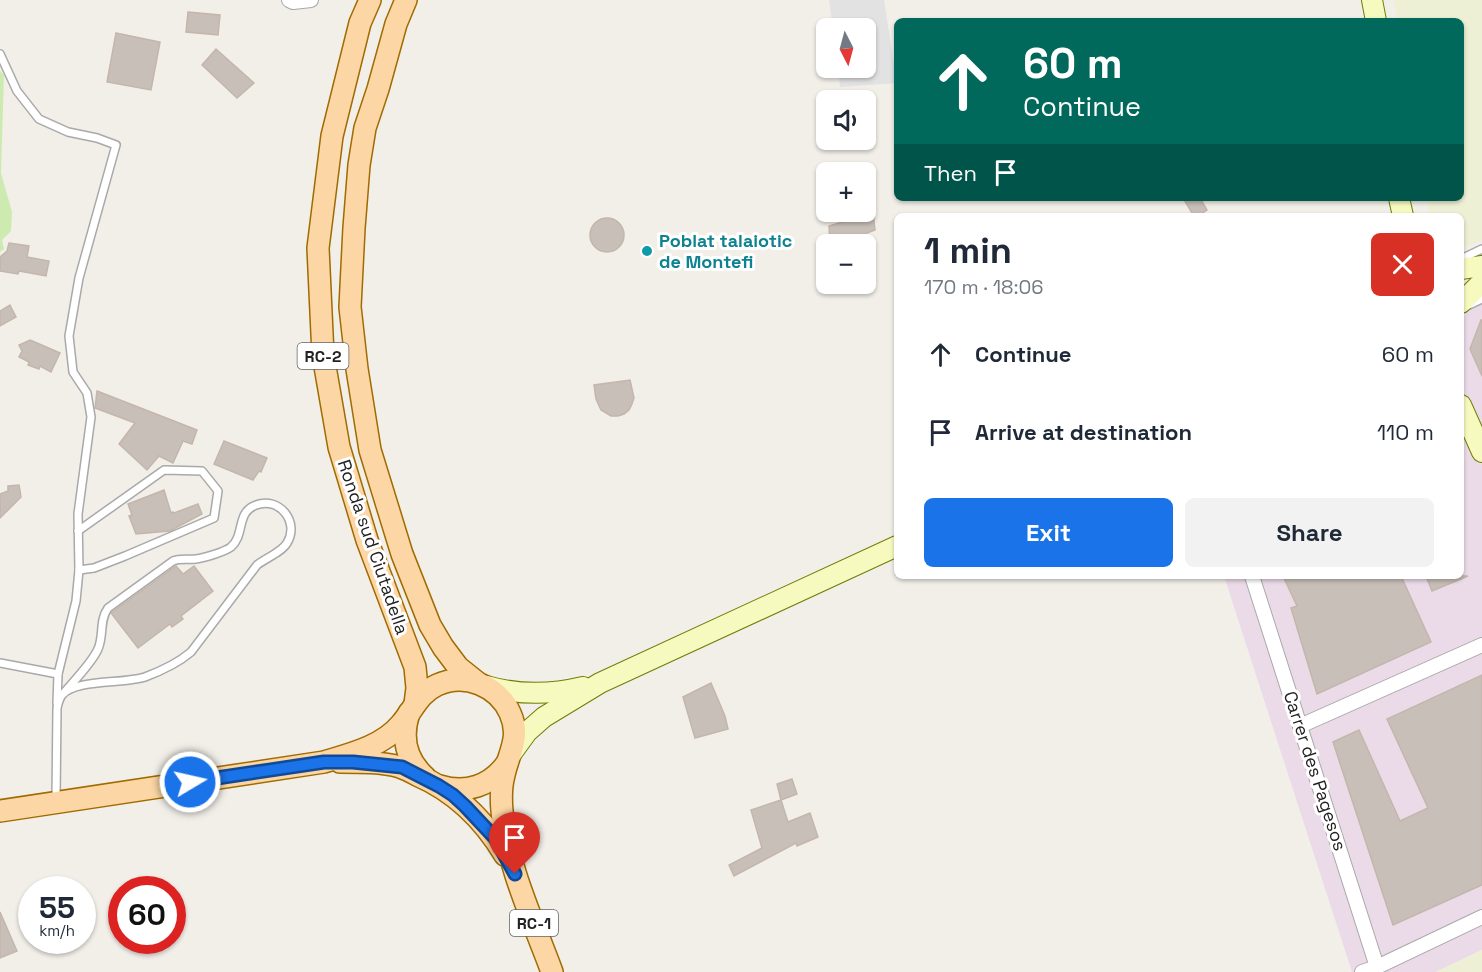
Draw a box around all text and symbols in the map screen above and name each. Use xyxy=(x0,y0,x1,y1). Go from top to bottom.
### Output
north arrow xyxy=(816,18,876,78)
map controls xyxy=(816,18,876,294)
text: 60 m xyxy=(1023,37,1123,90)
icon: ahead xyxy=(924,42,1002,120)
text: Continue xyxy=(1023,89,1141,124)
button: sound xyxy=(816,90,876,150)
icon: arrive xyxy=(989,156,1022,189)
text: Then xyxy=(924,159,977,187)
button: + xyxy=(816,162,876,222)
text: 1 min xyxy=(924,228,1012,274)
place label: Poblat talaiotic de Montefi xyxy=(659,229,792,273)
button: close xyxy=(1371,233,1434,296)
button: − xyxy=(816,234,876,294)
marker: Poblat talaiotic de Montefi xyxy=(640,244,654,258)
text: 170 m · 18:06 xyxy=(924,274,1044,300)
icon: ahead xyxy=(924,338,957,371)
text: Continue xyxy=(975,340,1071,368)
text: 60 m xyxy=(1382,340,1434,368)
road number: RC-2 xyxy=(298,343,348,369)
icon: arrive xyxy=(924,416,957,449)
text: Arrive at destination xyxy=(975,418,1192,446)
text: 110 m xyxy=(1377,418,1434,446)
street label: Ronda sud Ciutadella xyxy=(333,456,414,637)
button: Exit xyxy=(924,498,1173,567)
button: Share xyxy=(1185,498,1434,567)
street label: Carrer des Pagesos xyxy=(1279,688,1352,854)
position arrow xyxy=(158,750,222,814)
pin xyxy=(489,812,540,874)
icon: arrive xyxy=(498,821,531,854)
speed limit sign: 60 xyxy=(108,876,186,954)
text: 55 xyxy=(39,888,75,927)
road number: RC-1 xyxy=(510,910,558,936)
text: km/h xyxy=(39,921,75,940)

